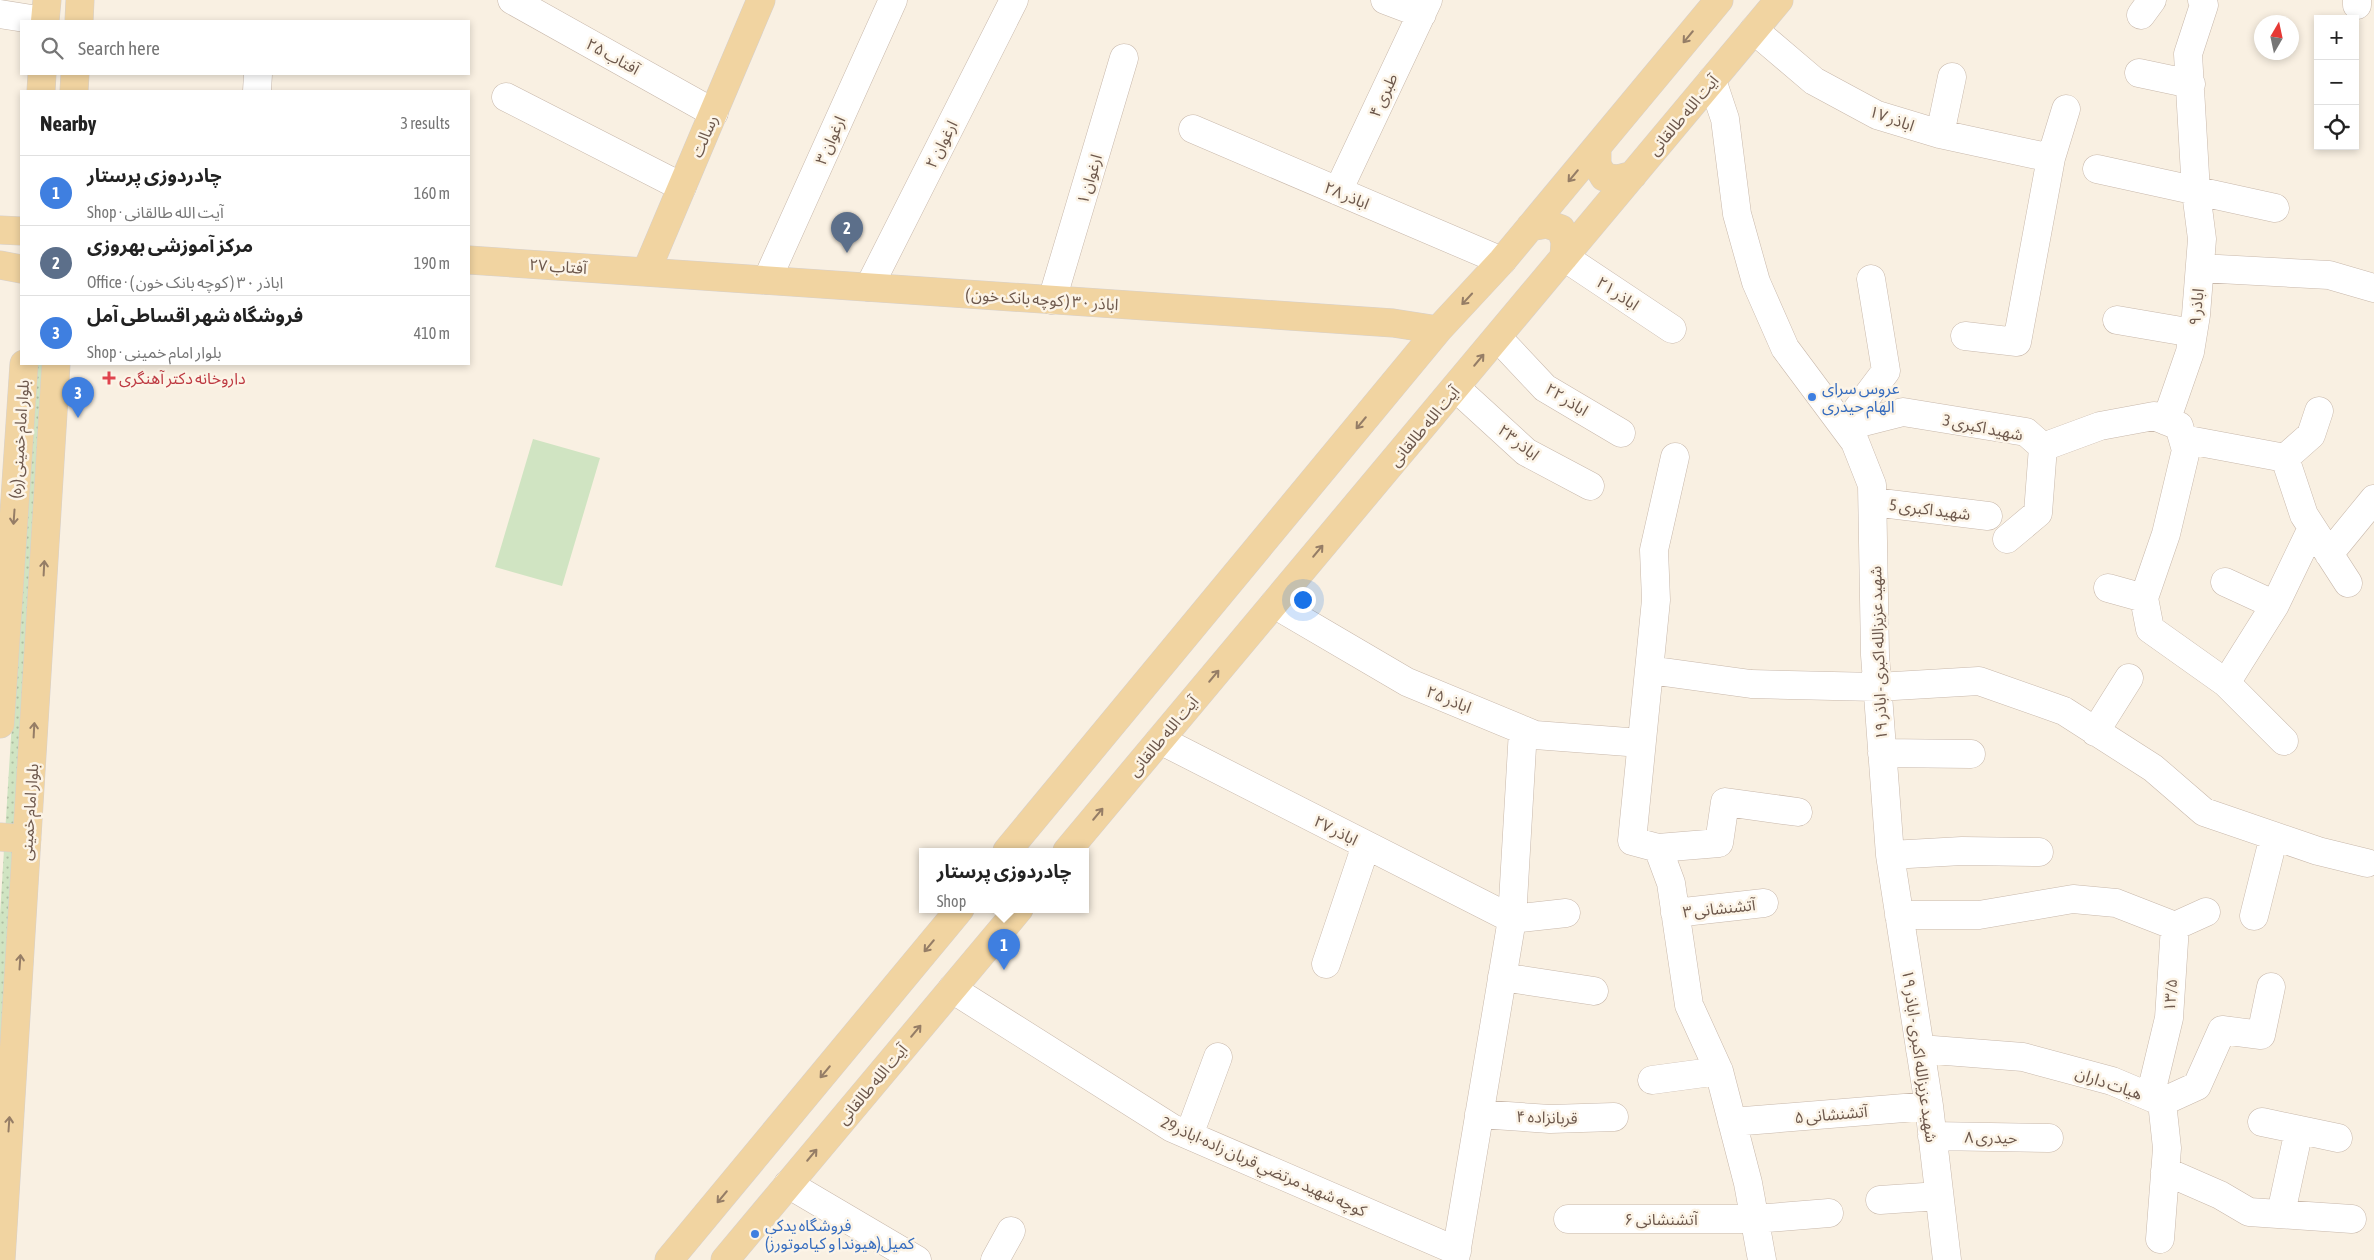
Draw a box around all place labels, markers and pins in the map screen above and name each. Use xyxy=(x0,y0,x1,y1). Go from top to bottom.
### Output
pin: 2 xyxy=(831,212,863,253)
place label: داروخانه دکتر آهنگری xyxy=(119,369,246,388)
marker: داروخانه دکتر آهنگری xyxy=(103,372,115,384)
pin: 3 xyxy=(62,377,94,418)
place label: عروس سرای الهام حیدری xyxy=(1822,379,1900,419)
marker: عروس سرای الهام حیدری xyxy=(1806,391,1818,403)
pin: 1 xyxy=(988,929,1020,970)
place label: فروشگاه يدكي كميل(هیوندا و کیاموتورز) xyxy=(765,1216,915,1253)
marker: فروشگاه يدكي كميل(هیوندا و کیاموتورز) xyxy=(749,1228,761,1240)

